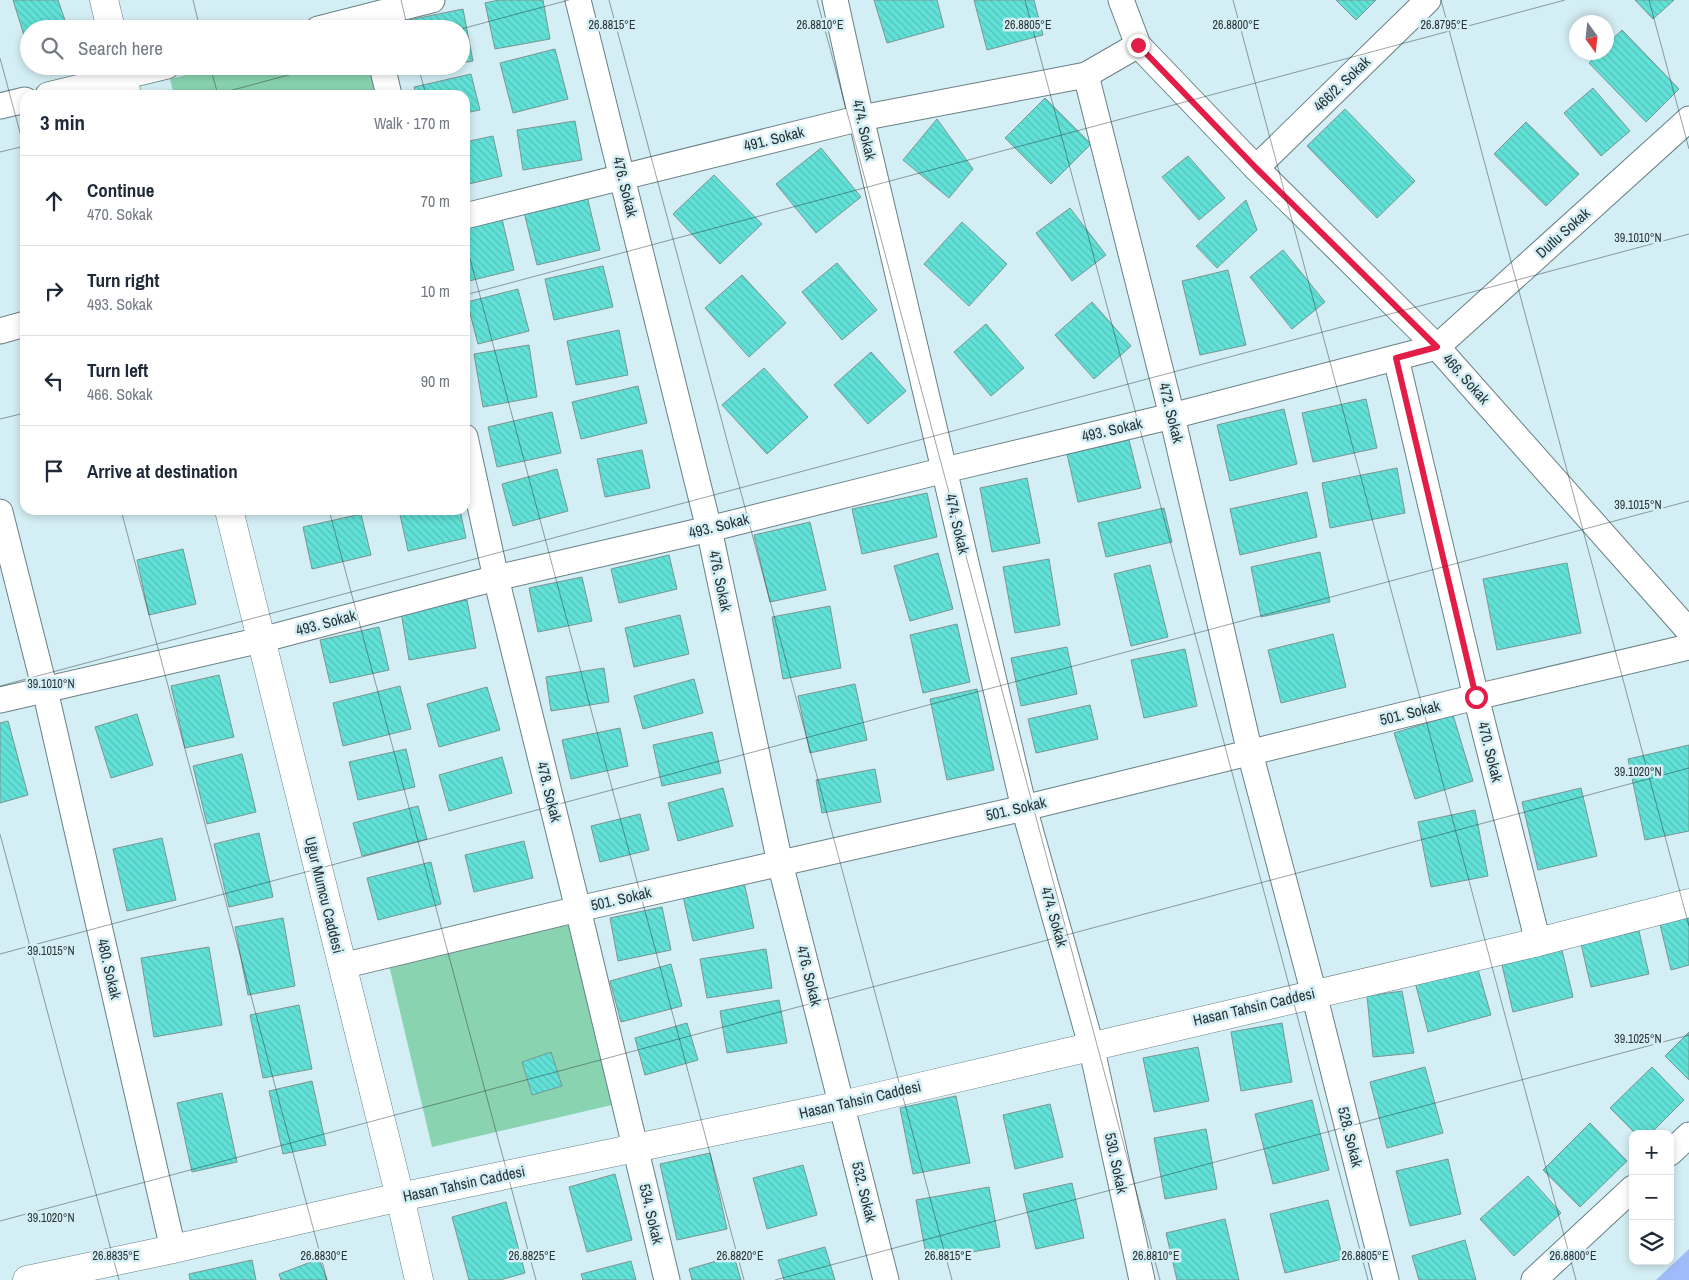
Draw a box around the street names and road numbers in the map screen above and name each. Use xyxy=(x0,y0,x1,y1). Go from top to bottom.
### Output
street label: 466/2. Sokak xyxy=(1309,51,1375,116)
street label: 474. Sokak xyxy=(847,98,882,163)
street label: 491. Sokak xyxy=(741,121,807,156)
street label: 476. Sokak xyxy=(608,154,643,220)
street label: Dutlu Sokak xyxy=(1531,202,1595,263)
street label: 466. Sokak xyxy=(1438,349,1495,409)
street label: 472. Sokak xyxy=(1154,380,1189,446)
street label: 493. Sokak xyxy=(1080,412,1145,447)
street label: 474. Sokak xyxy=(940,492,975,557)
street label: 493. Sokak xyxy=(686,508,752,543)
street label: 476. Sokak xyxy=(704,549,737,614)
street label: 493. Sokak xyxy=(293,604,359,641)
street label: 501. Sokak xyxy=(1377,695,1443,730)
street label: 470. Sokak xyxy=(1473,719,1508,785)
street label: 478. Sokak xyxy=(532,759,567,825)
street label: 501. Sokak xyxy=(984,791,1049,826)
street label: Uğur Mumcu Caddesi xyxy=(300,834,349,955)
street label: 501. Sokak xyxy=(589,881,654,916)
street label: 474. Sokak xyxy=(1036,884,1073,950)
street label: 480. Sokak xyxy=(92,937,127,1002)
street label: 476. Sokak xyxy=(792,943,827,1009)
street label: Hasan Tahsin Caddesi xyxy=(1191,982,1317,1031)
street label: Hasan Tahsin Caddesi xyxy=(797,1075,923,1124)
street label: 528. Sokak xyxy=(1333,1104,1368,1170)
street label: 530. Sokak xyxy=(1100,1131,1133,1196)
street label: 532. Sokak xyxy=(847,1159,882,1225)
street label: Hasan Tahsin Caddesi xyxy=(401,1160,527,1207)
street label: 534. Sokak xyxy=(634,1182,669,1247)

